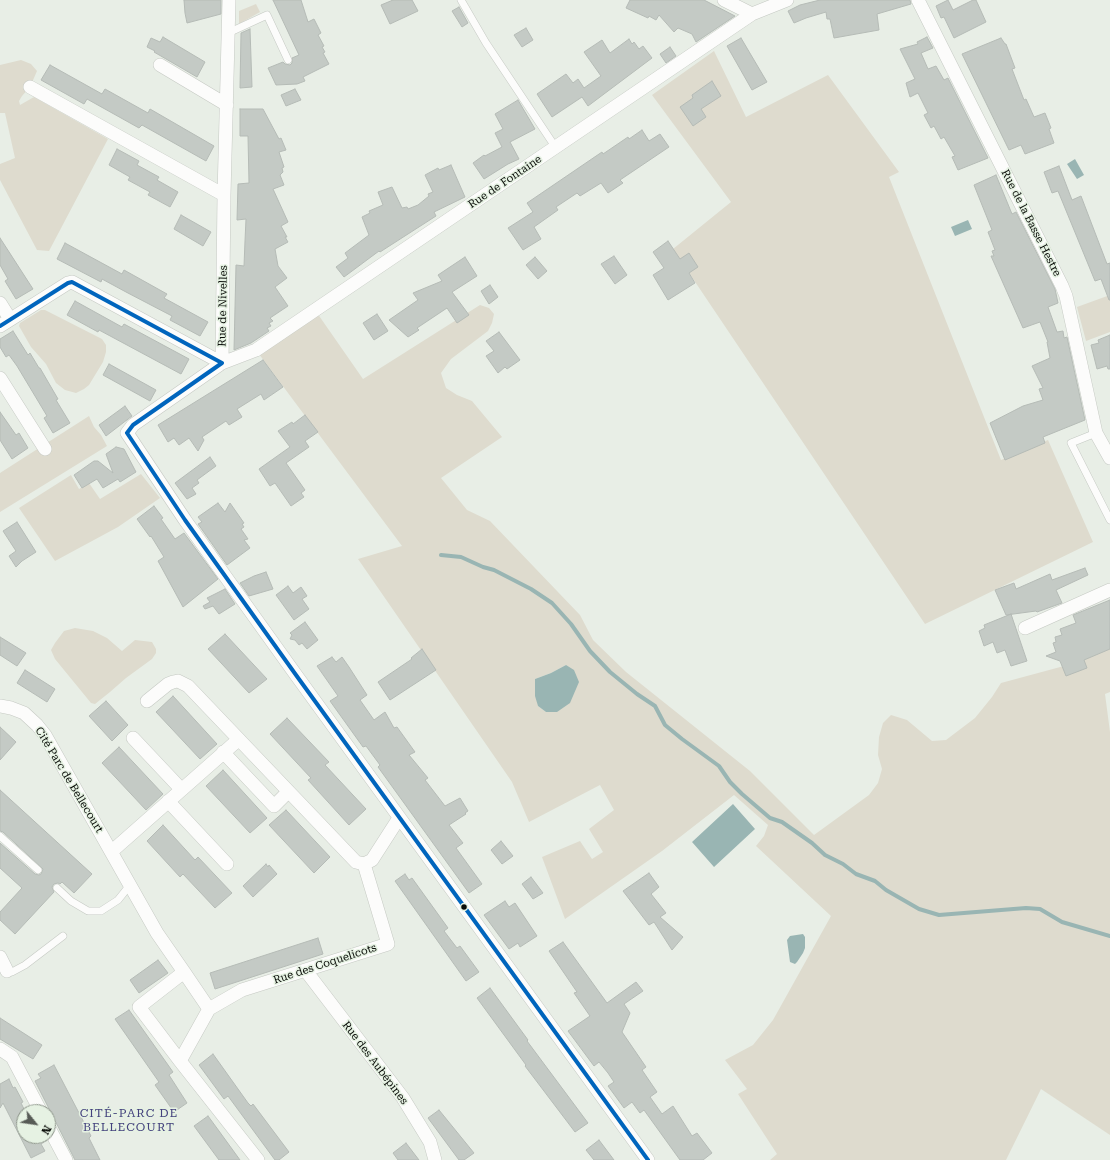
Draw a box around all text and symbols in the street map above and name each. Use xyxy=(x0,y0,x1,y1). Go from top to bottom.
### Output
street label: Rue de Fontaine xyxy=(466,153,544,211)
street label: Rue de la Basse Hestre xyxy=(998,167,1064,279)
street label: Rue de Nivelles xyxy=(216,265,230,347)
street label: Cité Parc de Bellecourt xyxy=(32,725,106,835)
unlabelled marker xyxy=(459,902,469,912)
street label: Rue des Coquelicots xyxy=(272,941,378,987)
street label: Rue des Aubépines xyxy=(339,1019,411,1107)
north arrow xyxy=(16,1104,56,1144)
district label: CITÉ-PARC DE BELLECOURT xyxy=(80,1106,178,1134)
text: N xyxy=(38,1123,54,1137)

